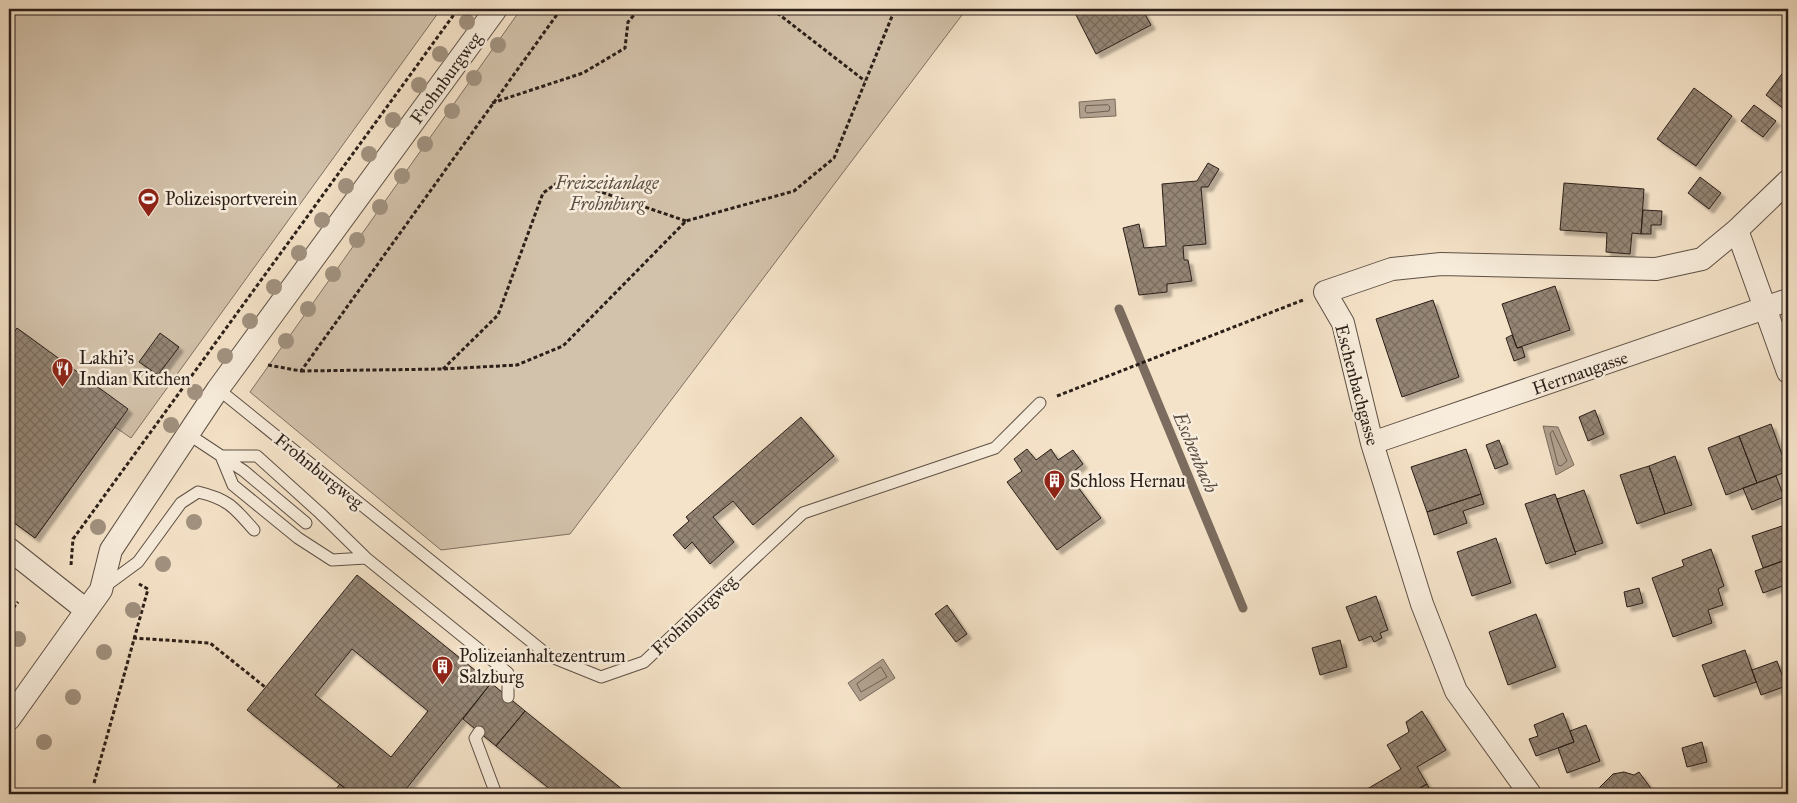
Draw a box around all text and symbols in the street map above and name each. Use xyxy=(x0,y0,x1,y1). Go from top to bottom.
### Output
street label: Frohnburgweg xyxy=(405,27,488,129)
park label: Freizeitanlage Frohnburg xyxy=(554,172,660,215)
sports icon: Polizeisportverein xyxy=(137,187,161,218)
place label: Polizeisportverein xyxy=(165,188,297,210)
street label: Eschenbachgasse xyxy=(1329,322,1384,448)
street label: Herrnaugasse xyxy=(1529,346,1631,401)
place label: Lakhi's Indian Kitchen xyxy=(79,347,191,390)
restaurant icon: Lakhi's Indian Kitchen xyxy=(51,356,75,387)
water label: Eschenbach xyxy=(1168,407,1223,496)
street label: Frohnburgweg xyxy=(269,428,368,515)
building icon: Schloss Hernau xyxy=(1042,469,1066,500)
place label: Schloss Hernau xyxy=(1070,470,1186,492)
street label: Frohnburgweg xyxy=(647,570,742,661)
place label: Polizeianhaltezentrum Salzburg xyxy=(459,645,626,689)
building icon: Polizeianhaltezentrum Salzburg xyxy=(431,654,455,685)

